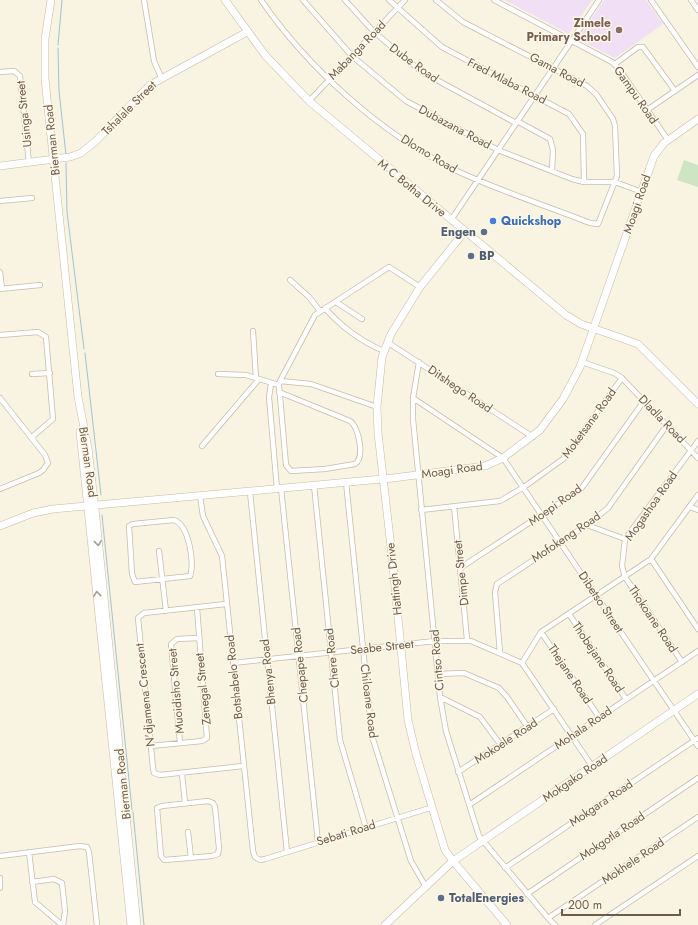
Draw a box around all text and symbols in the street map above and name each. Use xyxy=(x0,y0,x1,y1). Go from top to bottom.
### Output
place label: Zimele Primary School xyxy=(526,14,611,46)
street label: Mabanga Road xyxy=(324,16,390,84)
marker: Zimele Primary School xyxy=(614,25,624,35)
street label: Dube Road xyxy=(386,39,442,87)
street label: Gama Road xyxy=(526,48,588,92)
street label: Fred Mlaba Road xyxy=(464,53,550,109)
street label: Gampu Road xyxy=(609,62,663,128)
street label: Tshalale Street xyxy=(98,76,161,139)
street label: Usinga Street xyxy=(12,80,36,148)
street label: Dubazana Road xyxy=(415,100,495,154)
street label: Bierman Road xyxy=(39,104,65,176)
street label: Dlomo Road xyxy=(397,130,461,178)
street label: M C Botha Drive xyxy=(374,155,450,221)
street label: Moagi Road xyxy=(618,172,656,236)
place label: Quickshop xyxy=(501,212,562,230)
marker: Quickshop xyxy=(488,216,498,226)
place label: Engen xyxy=(441,223,476,241)
marker: Engen xyxy=(479,227,489,237)
place label: BP xyxy=(479,247,495,265)
marker: BP xyxy=(466,251,476,261)
street label: Ditshego Road xyxy=(424,361,496,417)
street label: Moketsane Road xyxy=(557,384,621,462)
street label: Dladla Road xyxy=(634,391,690,447)
street label: Bierman Road xyxy=(74,426,102,498)
street label: Moagi Road xyxy=(420,457,484,483)
street label: Mogashoa Road xyxy=(620,467,682,545)
street label: Moepi Road xyxy=(524,480,586,530)
street label: Mofokeng Road xyxy=(528,507,604,567)
street label: Dimpe Street xyxy=(449,539,473,607)
one-way arrow xyxy=(94,540,103,546)
street label: Hattingh Drive xyxy=(381,542,407,616)
street label: Dibetso Street xyxy=(574,568,628,636)
street label: Thokoane Road xyxy=(624,582,682,656)
one-way arrow xyxy=(93,591,102,597)
street label: Thobejane Road xyxy=(568,618,628,696)
street label: Chepape Road xyxy=(287,626,313,704)
street label: Chere Road xyxy=(320,627,344,689)
street label: Cintso Road xyxy=(425,629,449,691)
street label: Botshabelo Road xyxy=(221,634,247,720)
street label: Seabe Street xyxy=(349,635,415,659)
street label: Bhenya Road xyxy=(256,638,280,706)
street label: Thejane Road xyxy=(543,640,597,708)
street label: N'djamena Crescent xyxy=(131,642,159,748)
street label: Muoidisho Street xyxy=(163,647,189,734)
street label: Zenegal Street xyxy=(190,652,216,726)
street label: Chiloane Road xyxy=(356,663,382,739)
street label: Mohala Road xyxy=(550,702,616,754)
street label: Mokoele Road xyxy=(471,714,541,768)
street label: Bierman Road xyxy=(110,748,136,820)
street label: Mokgako Road xyxy=(539,750,611,806)
street label: Mokgara Road xyxy=(566,775,636,831)
street label: Mokgotla Road xyxy=(576,807,648,865)
street label: Sebati Road xyxy=(314,815,378,851)
street label: Mokhele Road xyxy=(598,833,668,889)
place label: TotalEnergies xyxy=(449,889,524,907)
scale bar xyxy=(562,891,680,917)
marker: TotalEnergies xyxy=(436,893,446,903)
text: 200 m xyxy=(568,896,602,914)

